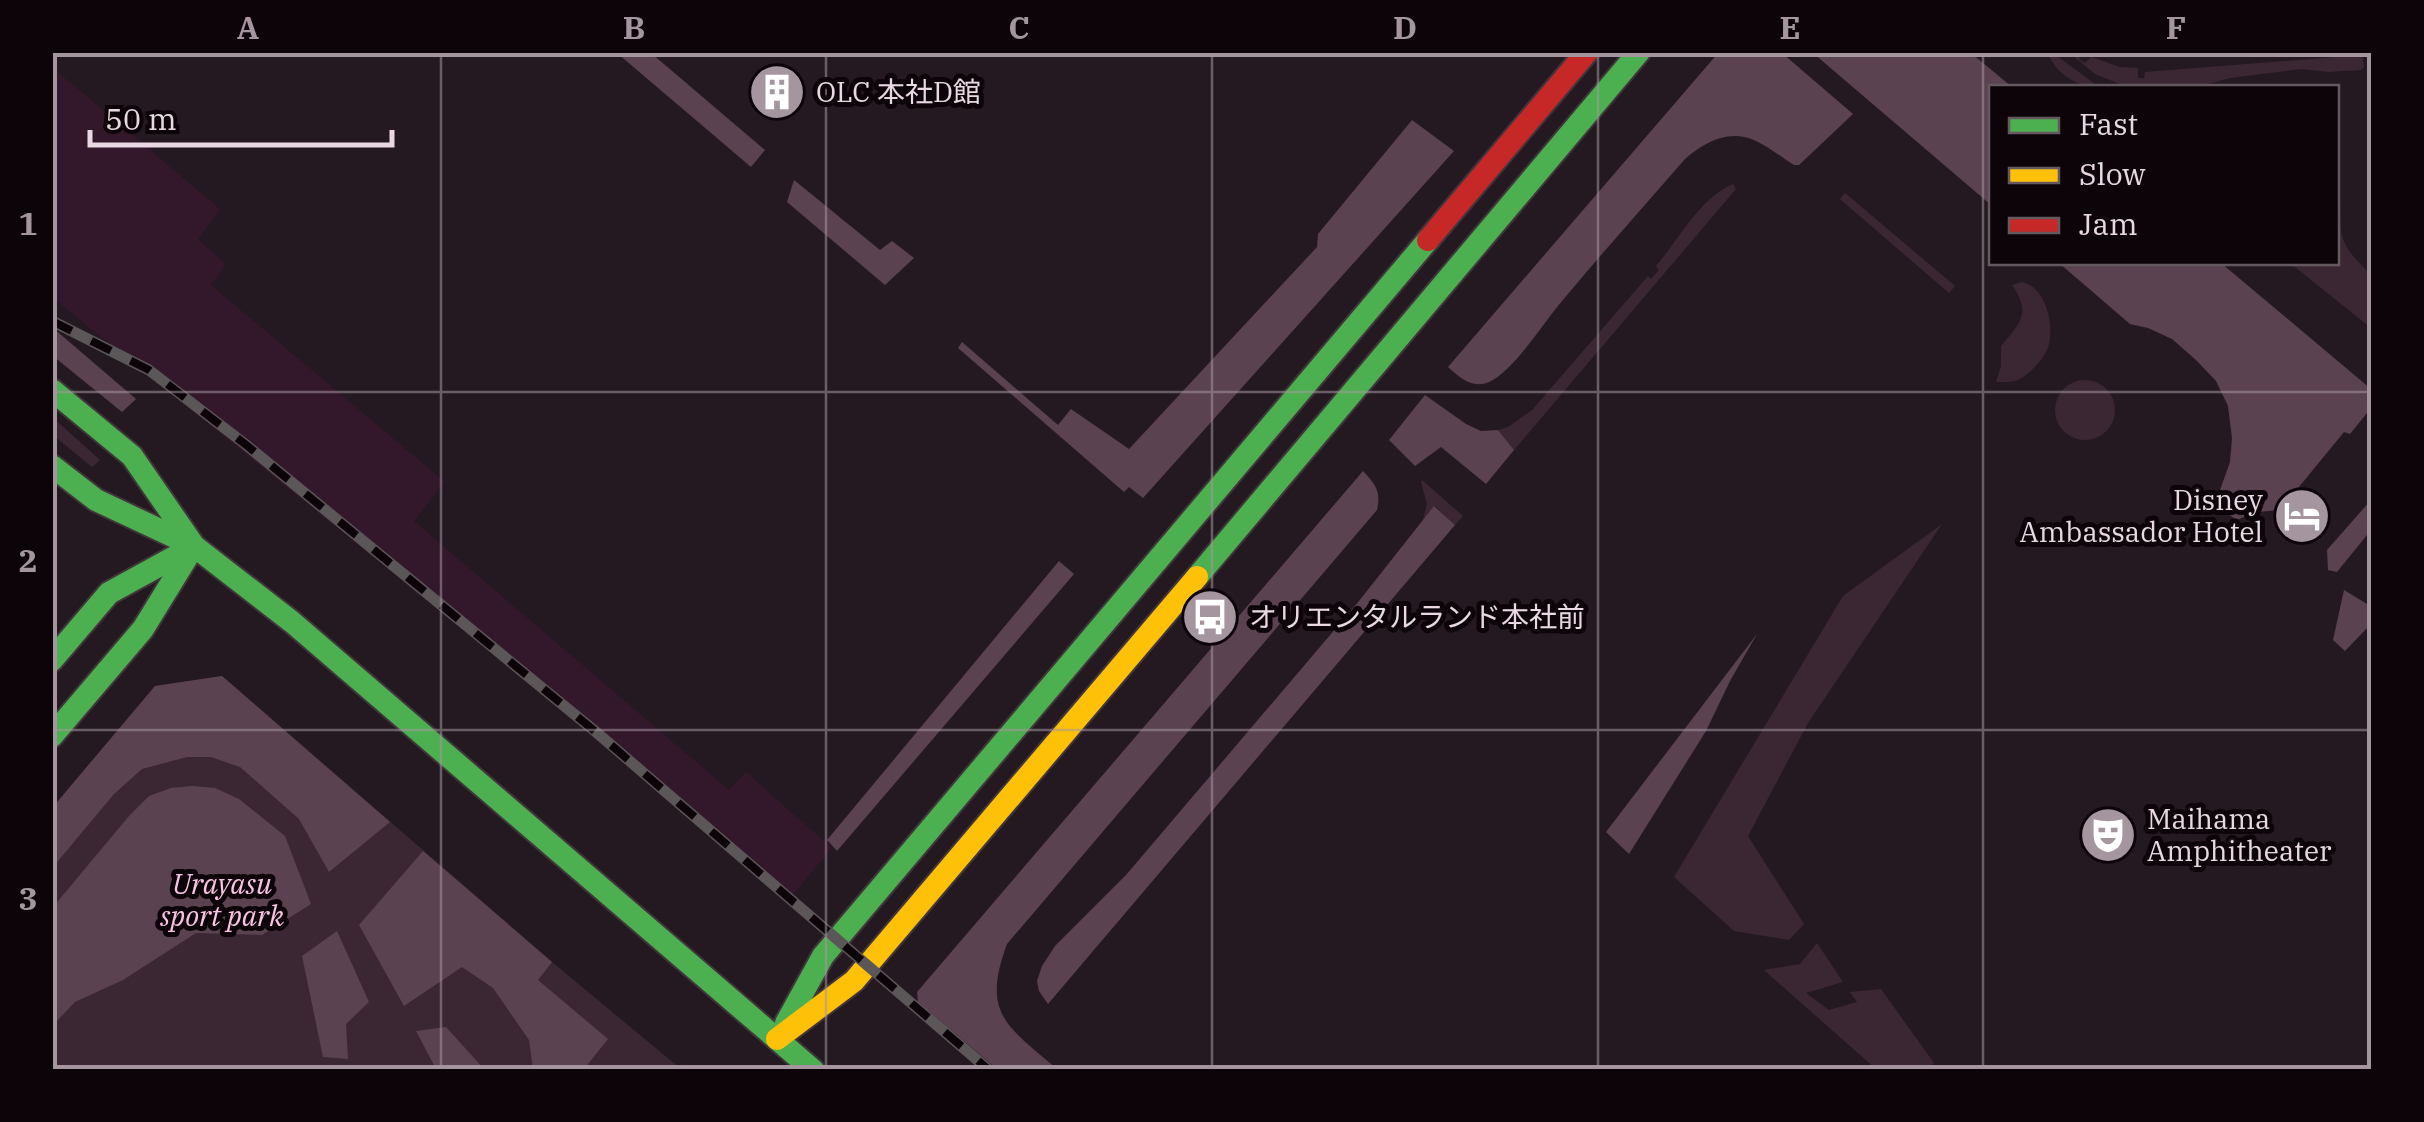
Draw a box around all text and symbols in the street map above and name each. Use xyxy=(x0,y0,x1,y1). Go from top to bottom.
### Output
text: A xyxy=(237,6,259,48)
text: B xyxy=(623,6,645,48)
text: C xyxy=(1008,6,1030,48)
text: D xyxy=(1393,6,1417,48)
text: E xyxy=(1779,6,1801,48)
text: F xyxy=(2166,6,2186,48)
building icon: OLC 本社D館 xyxy=(747,62,807,122)
place label: OLC 本社D館 xyxy=(816,73,981,110)
scale bar xyxy=(90,85,392,147)
legend xyxy=(1989,85,2339,265)
text: 50 m xyxy=(105,99,177,138)
text: Fast xyxy=(2079,104,2138,143)
text: Slow xyxy=(2079,154,2146,193)
text: 1 xyxy=(18,202,38,244)
text: Jam xyxy=(2079,204,2138,243)
place label: Disney Ambassador Hotel xyxy=(2020,481,2263,550)
hotel icon: Disney Ambassador Hotel xyxy=(2272,486,2332,546)
text: 2 xyxy=(18,539,38,581)
bus stop icon: オリエンタルランド本社前 xyxy=(1180,587,1240,647)
place label: オリエンタルランド本社前 xyxy=(1249,598,1585,635)
place label: Maihama Amphitheater xyxy=(2147,800,2332,869)
theatre icon: Maihama Amphitheater xyxy=(2078,805,2138,865)
park label: Urayasu sport park xyxy=(160,865,284,934)
text: 3 xyxy=(18,877,38,919)

